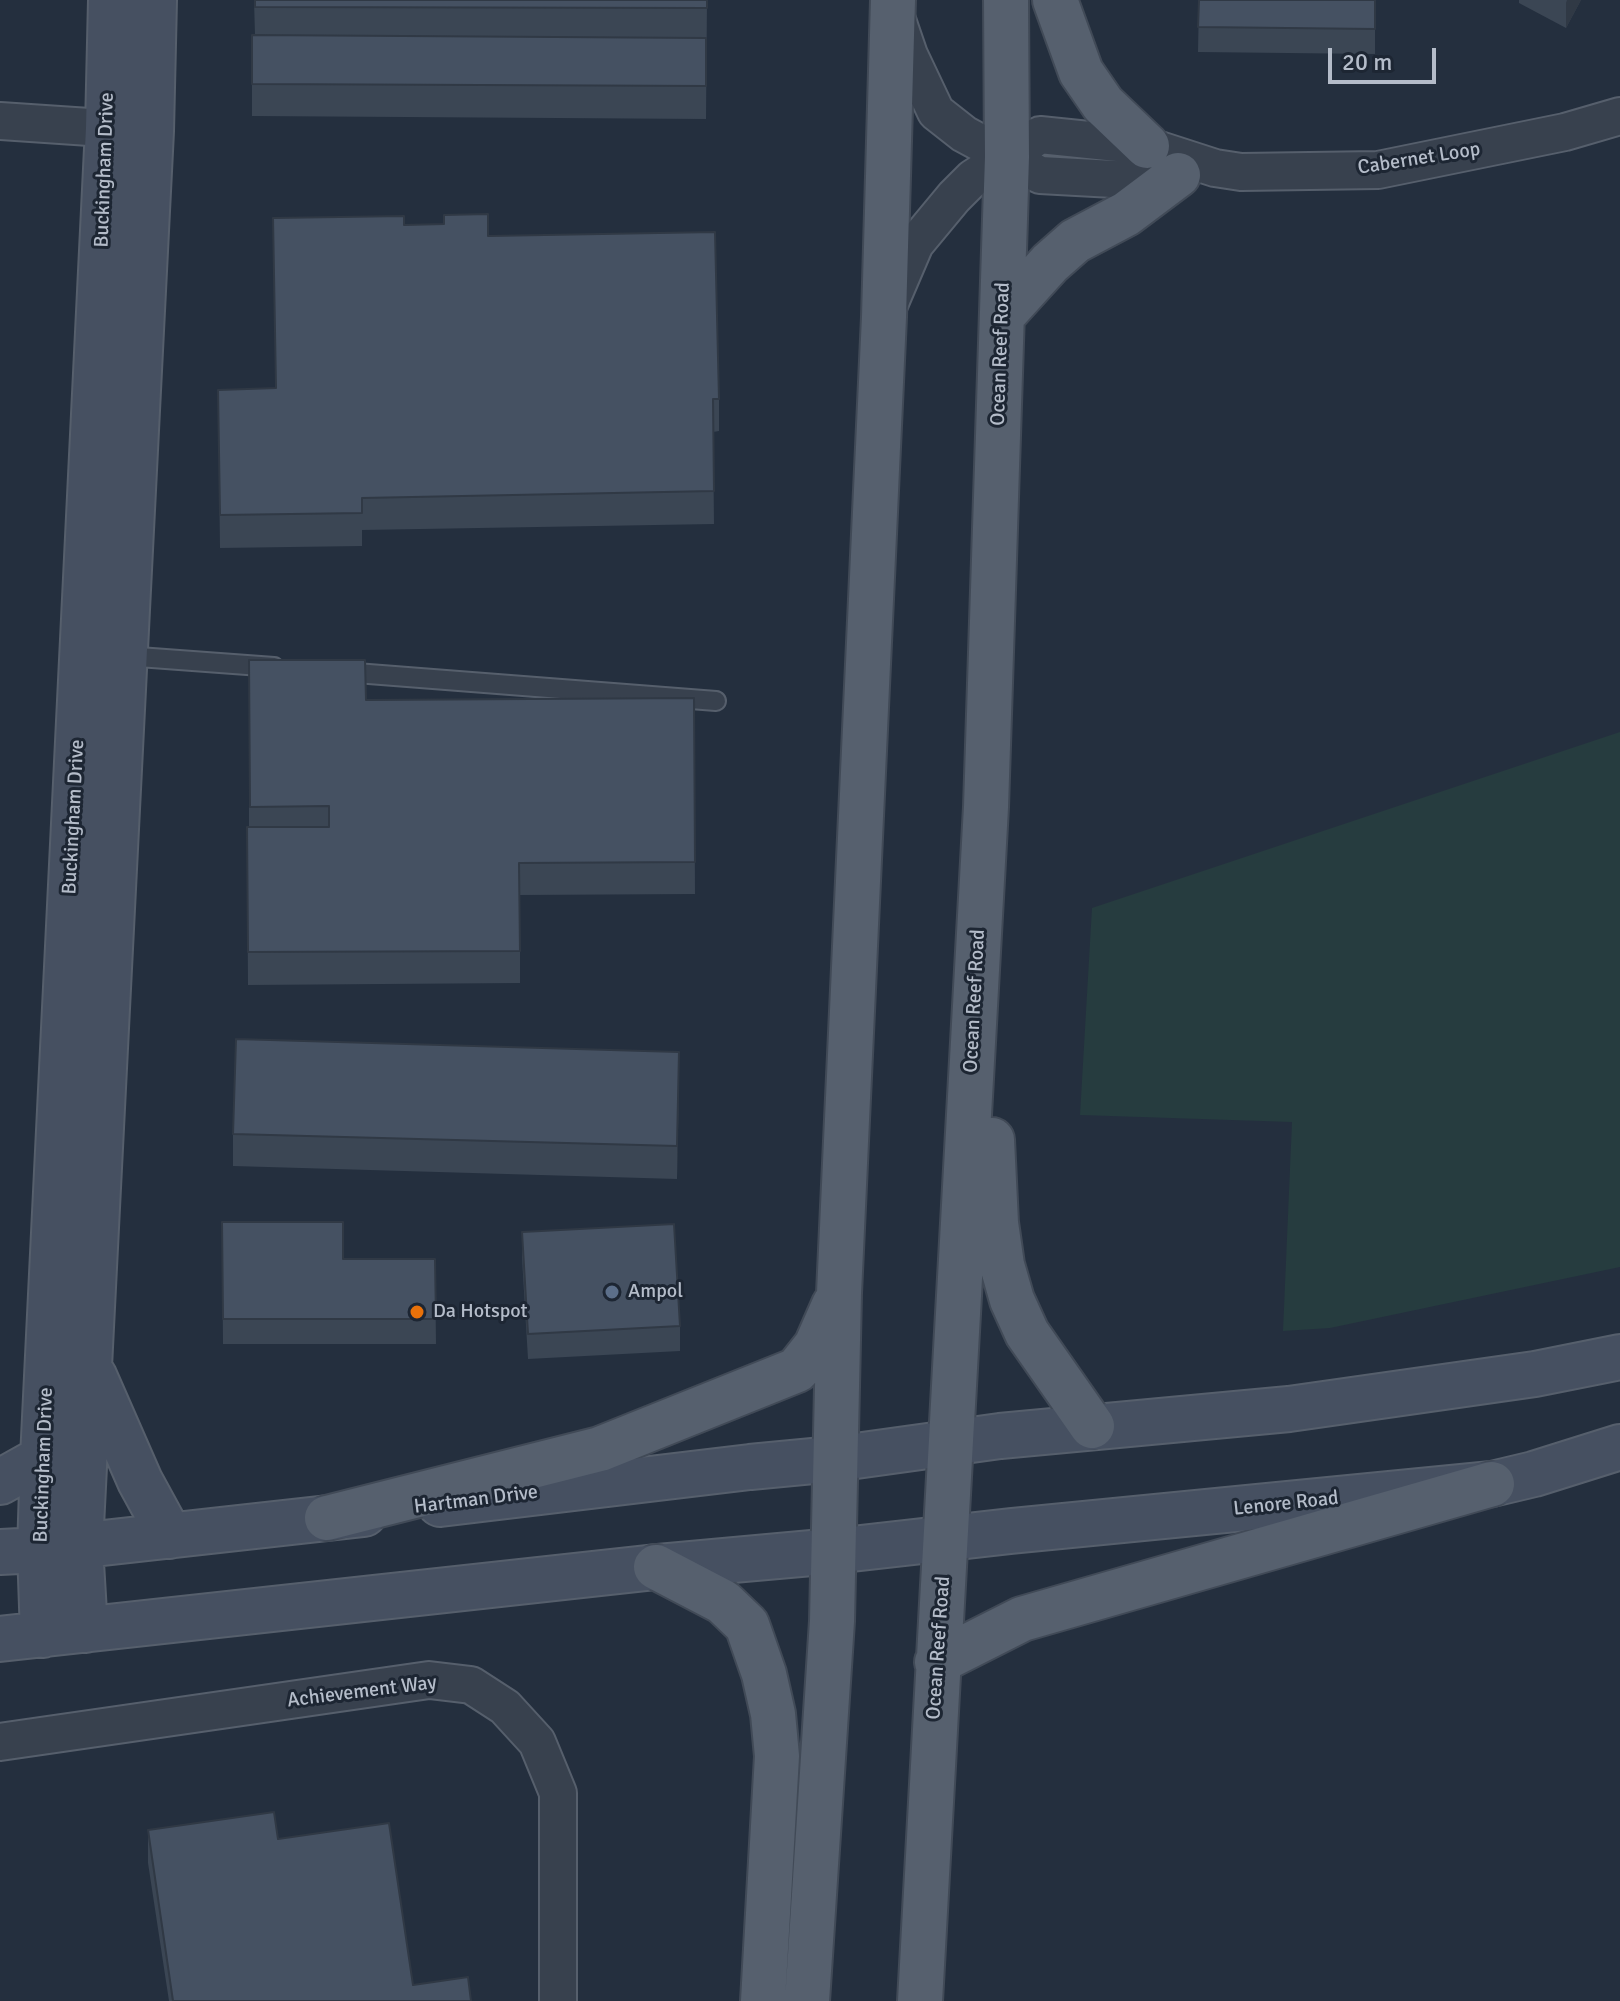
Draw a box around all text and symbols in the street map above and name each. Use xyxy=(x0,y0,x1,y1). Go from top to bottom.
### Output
scale bar xyxy=(1332,32,1440,82)
text: 20 m xyxy=(1342,47,1392,77)
street label: Buckingham Drive xyxy=(90,92,120,248)
street label: Cabernet Loop xyxy=(1356,137,1482,181)
street label: Ocean Reef Road xyxy=(987,282,1015,426)
street label: Buckingham Drive xyxy=(58,739,90,895)
street label: Ocean Reef Road xyxy=(959,929,991,1073)
place label: Ampol xyxy=(628,1280,683,1304)
marker: Ampol xyxy=(603,1283,621,1301)
place label: Da Hotspot xyxy=(433,1300,528,1324)
marker: Da Hotspot xyxy=(408,1303,426,1321)
street label: Buckingham Drive xyxy=(29,1387,59,1543)
street label: Hartman Drive xyxy=(413,1481,539,1519)
street label: Lenore Road xyxy=(1232,1487,1340,1521)
street label: Ocean Reef Road xyxy=(922,1576,956,1720)
street label: Achievement Way xyxy=(286,1671,438,1713)

